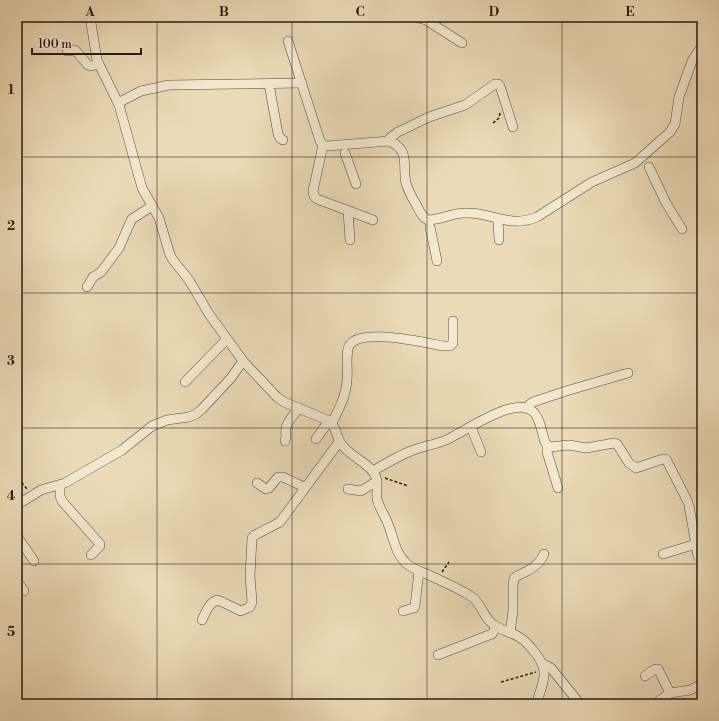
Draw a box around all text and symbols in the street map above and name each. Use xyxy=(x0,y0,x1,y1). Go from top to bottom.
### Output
text: A xyxy=(84,4,95,20)
text: B xyxy=(219,4,229,20)
text: C xyxy=(355,4,365,20)
text: D xyxy=(489,4,499,20)
text: E xyxy=(625,4,635,20)
scale bar xyxy=(32,30,141,56)
text: 100 m xyxy=(38,37,72,52)
text: 1 xyxy=(8,82,15,98)
text: 2 xyxy=(7,218,15,234)
text: 3 xyxy=(7,353,15,369)
text: 4 xyxy=(7,488,16,504)
text: 5 xyxy=(7,624,15,640)

